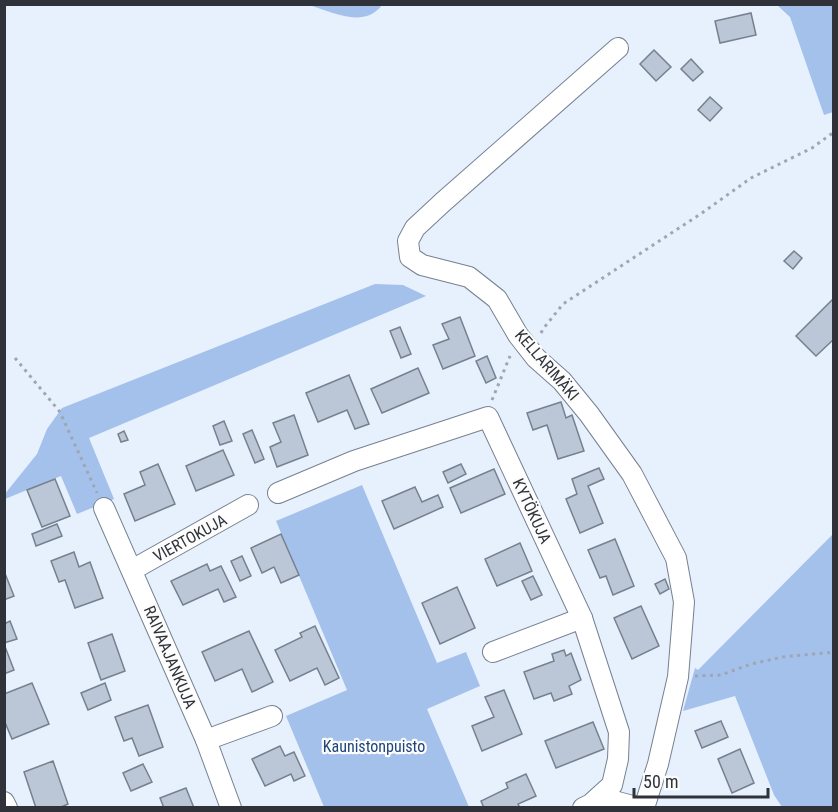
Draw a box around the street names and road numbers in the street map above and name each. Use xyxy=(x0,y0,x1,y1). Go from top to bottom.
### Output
street label: KELLARIMÄKI xyxy=(511,326,583,404)
street label: KYTÖKUJA xyxy=(509,475,555,547)
street label: VIERTOKUJA xyxy=(150,510,230,566)
street label: RAIVAAJANKUJA xyxy=(140,603,200,711)

